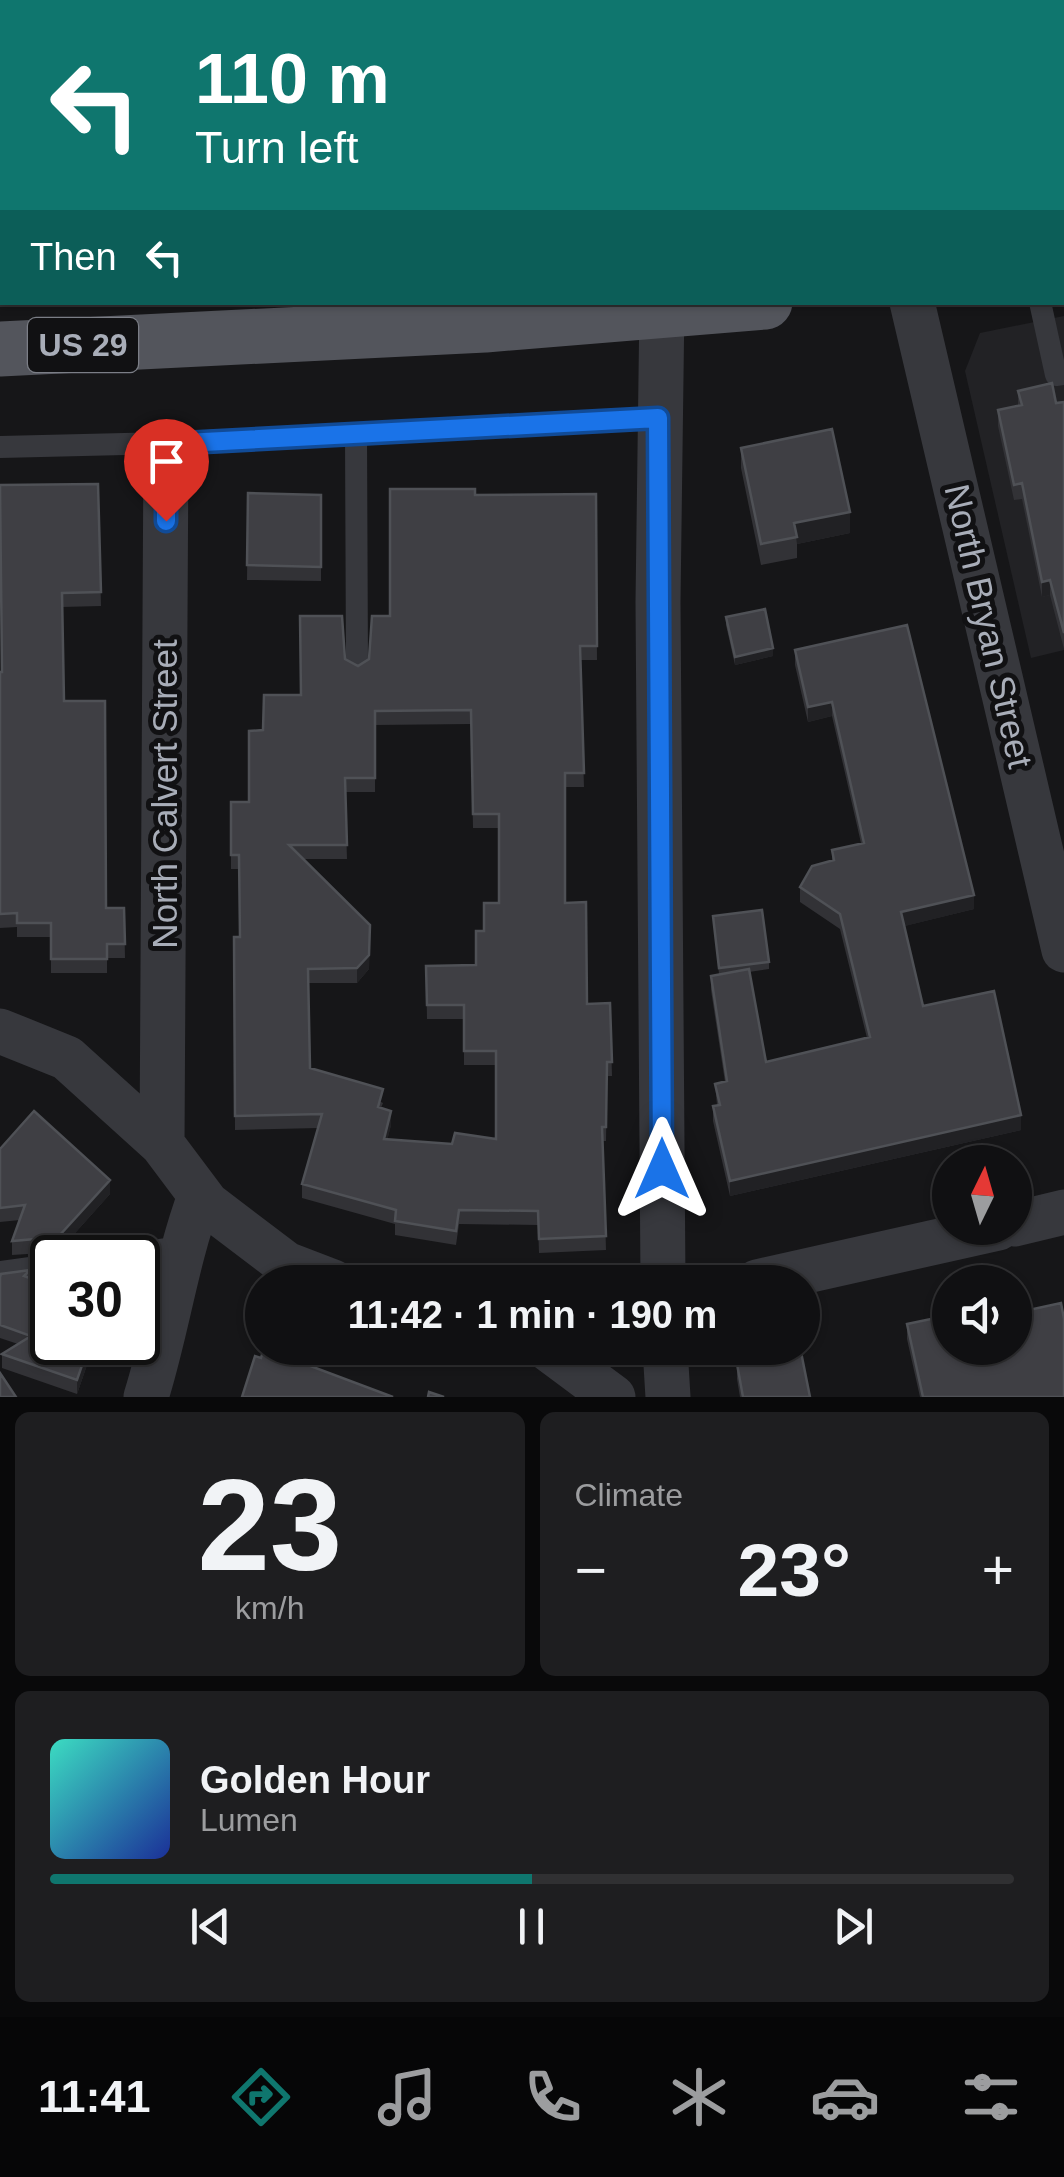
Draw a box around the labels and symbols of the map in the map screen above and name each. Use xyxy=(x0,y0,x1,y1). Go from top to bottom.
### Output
road number: US 29 xyxy=(28,318,138,372)
pin xyxy=(124,419,209,522)
street label: North Bryan Street xyxy=(937,480,1041,772)
street label: North Calvert Street xyxy=(145,639,184,949)
position arrow xyxy=(610,1117,714,1221)
north arrow xyxy=(932,1145,1032,1245)
speed limit sign: 30 xyxy=(30,1235,160,1365)

